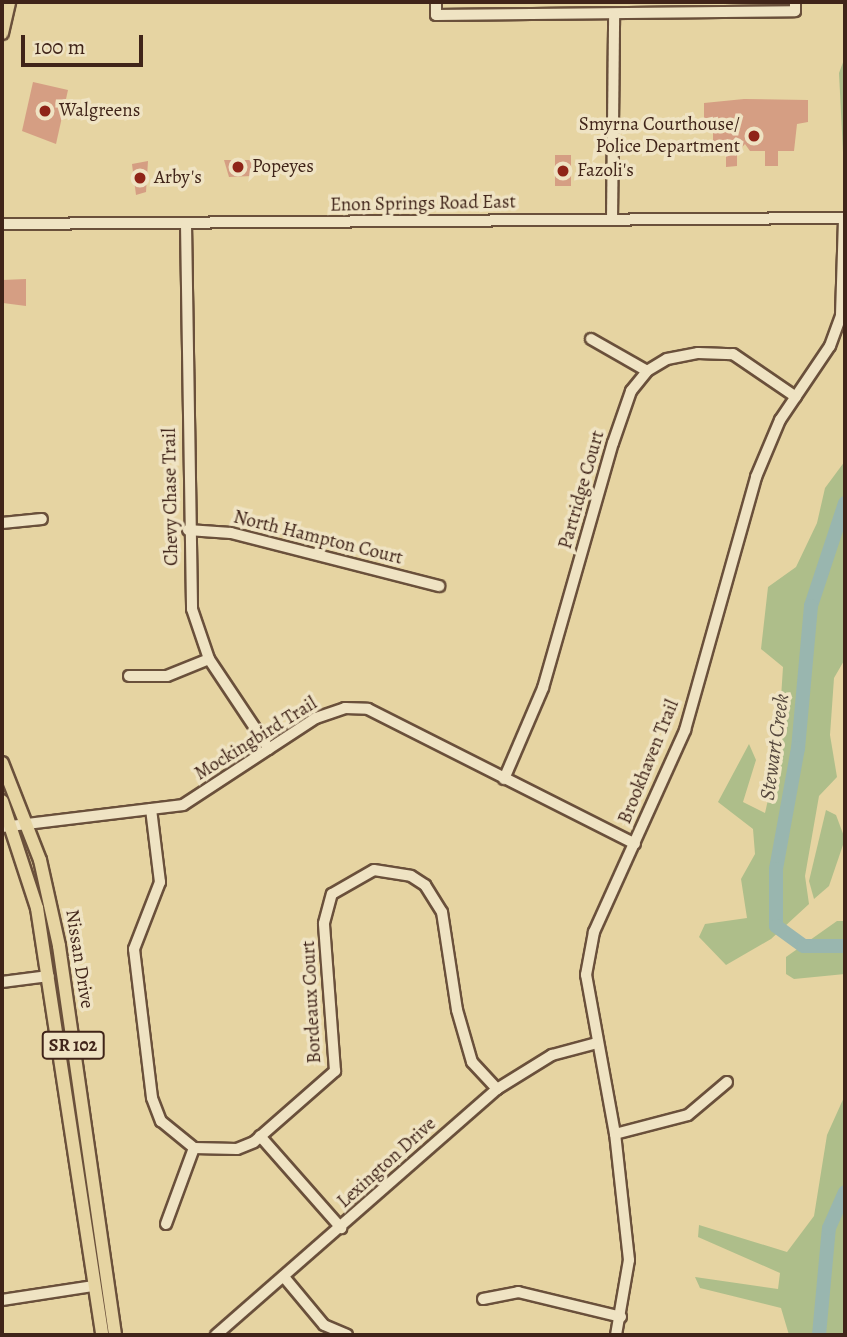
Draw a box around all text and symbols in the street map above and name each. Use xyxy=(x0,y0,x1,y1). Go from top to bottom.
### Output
scale bar xyxy=(24,21,147,65)
text: 100 m xyxy=(34,33,85,61)
place label: Walgreens xyxy=(59,100,140,122)
marker: Walgreens xyxy=(37,103,53,119)
place label: Smyrna Courthouse/ Police Department xyxy=(579,114,740,158)
marker: Smyrna Courthouse/ Police Department xyxy=(746,128,762,144)
place label: Popeyes xyxy=(252,156,314,178)
marker: Popeyes xyxy=(230,159,246,175)
place label: Fazoli's xyxy=(577,160,634,182)
marker: Fazoli's xyxy=(555,163,571,179)
place label: Arby's xyxy=(154,167,202,189)
marker: Arby's xyxy=(132,170,148,186)
street label: Enon Springs Road East xyxy=(330,191,516,217)
street label: Chevy Chase Trail xyxy=(158,428,184,566)
street label: Partridge Court xyxy=(554,428,610,552)
street label: North Hampton Court xyxy=(231,506,405,570)
street label: Mockingbird Trail xyxy=(191,692,321,786)
water label: Stewart Creek xyxy=(754,692,794,802)
street label: Brookhaven Trail xyxy=(614,697,684,827)
street label: Nissan Drive xyxy=(60,908,98,1010)
street label: Bordeaux Court xyxy=(297,940,327,1064)
road number: SR 102 xyxy=(42,1030,104,1060)
street label: Lexington Drive xyxy=(333,1113,441,1213)

